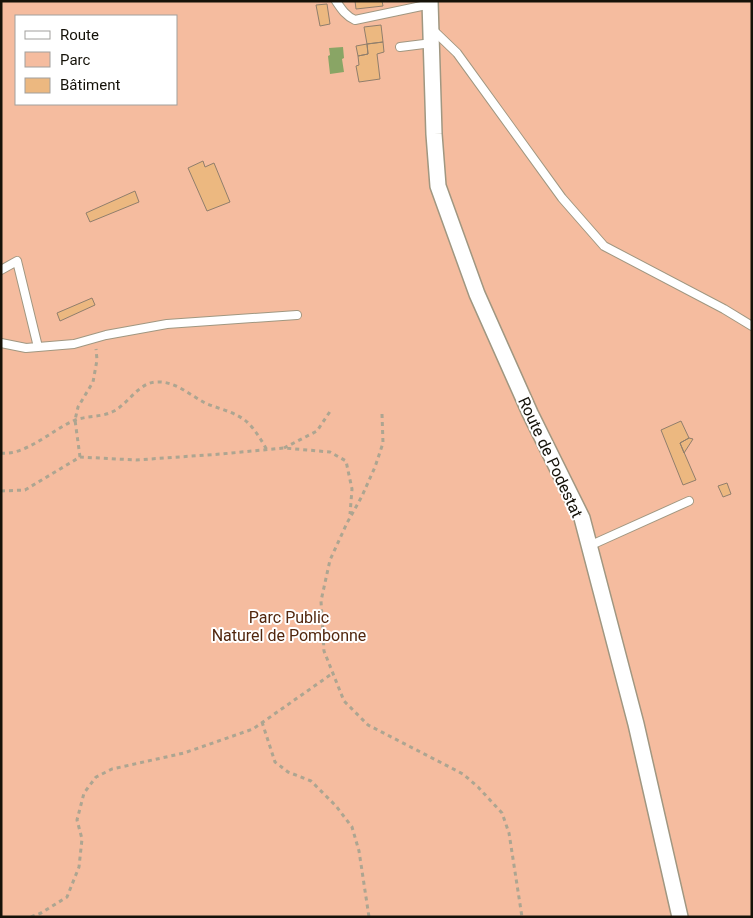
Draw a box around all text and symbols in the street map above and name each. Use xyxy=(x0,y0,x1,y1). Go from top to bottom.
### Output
legend xyxy=(15,15,178,105)
text: Route xyxy=(60,26,99,44)
text: Parc xyxy=(60,51,90,69)
text: Bâtiment xyxy=(60,76,120,94)
street label: Route de Podestat xyxy=(514,394,587,521)
park label: Parc Public Naturel de Pombonne xyxy=(212,608,366,645)

